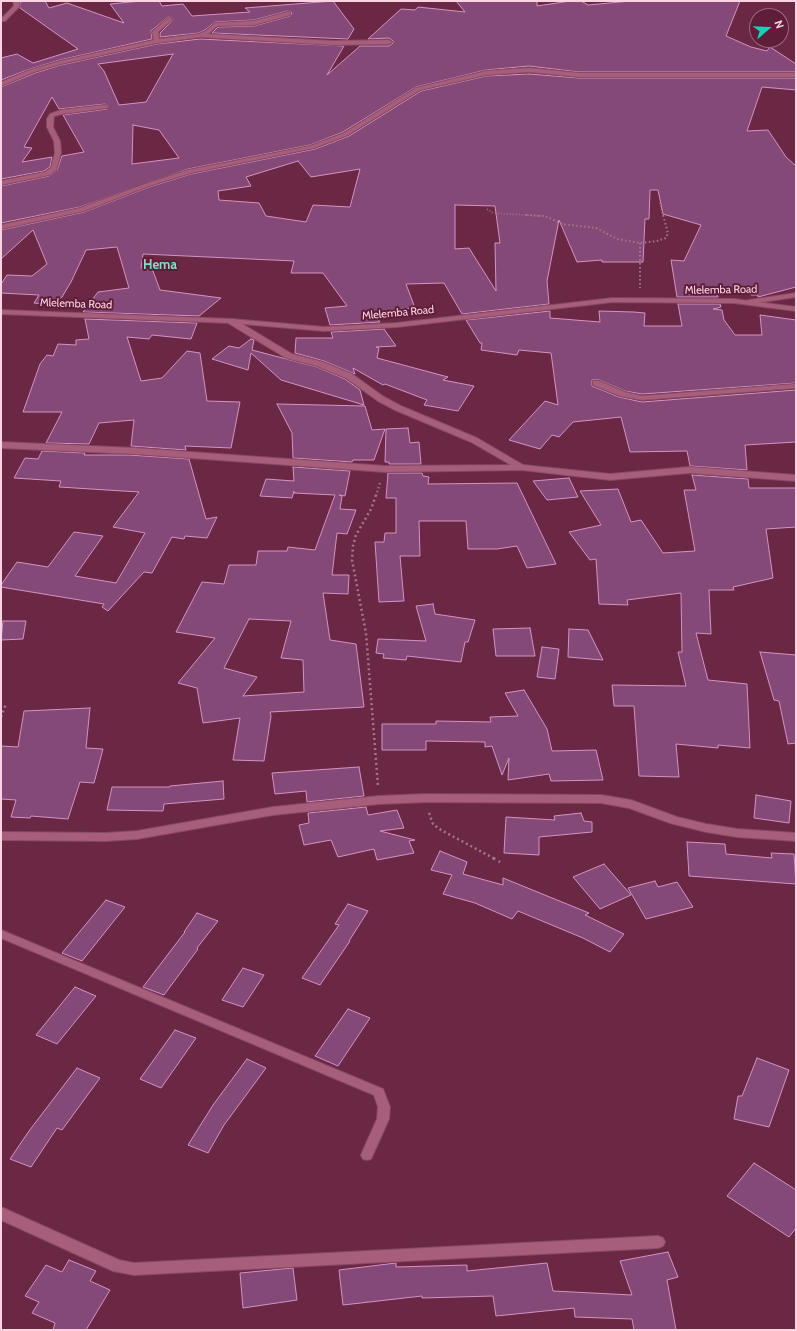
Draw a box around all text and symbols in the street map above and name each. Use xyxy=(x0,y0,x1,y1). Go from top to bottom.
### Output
north arrow xyxy=(749,8,789,48)
text: N xyxy=(772,18,787,30)
district label: Hema xyxy=(143,257,177,273)
street label: Mlelemba Road xyxy=(685,283,757,297)
street label: Mlelemba Road xyxy=(40,296,112,312)
street label: Mlelemba Road xyxy=(361,303,435,323)

